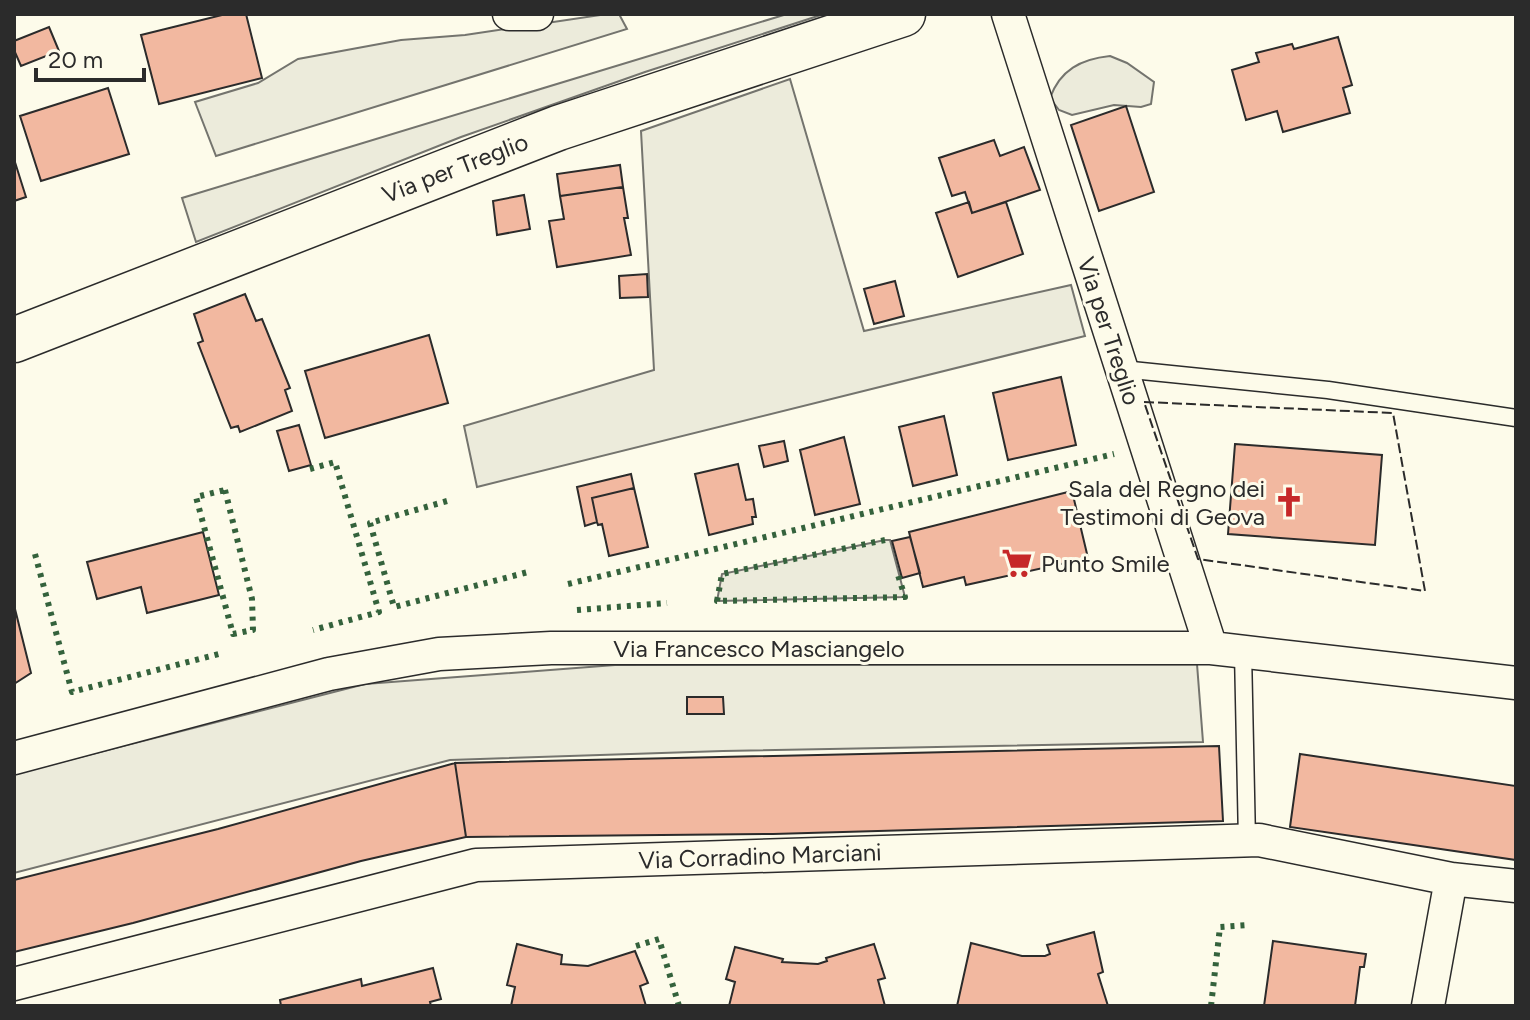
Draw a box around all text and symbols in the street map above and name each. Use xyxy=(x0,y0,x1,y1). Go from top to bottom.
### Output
scale bar xyxy=(36,32,144,82)
text: 20 m xyxy=(48,45,103,74)
street label: Via per Treglio xyxy=(378,127,532,209)
street label: Via per Treglio xyxy=(1071,253,1147,409)
place label: Sala del Regno dei Testimoni di Geova xyxy=(1060,474,1265,531)
church icon: Sala del Regno dei Testimoni di Geova xyxy=(1272,485,1306,519)
supermarket icon: Punto Smile xyxy=(1000,546,1034,580)
place label: Punto Smile xyxy=(1041,549,1170,578)
street label: Via Francesco Masciangelo xyxy=(613,634,905,663)
street label: Via Corradino Marciani xyxy=(638,837,882,875)

